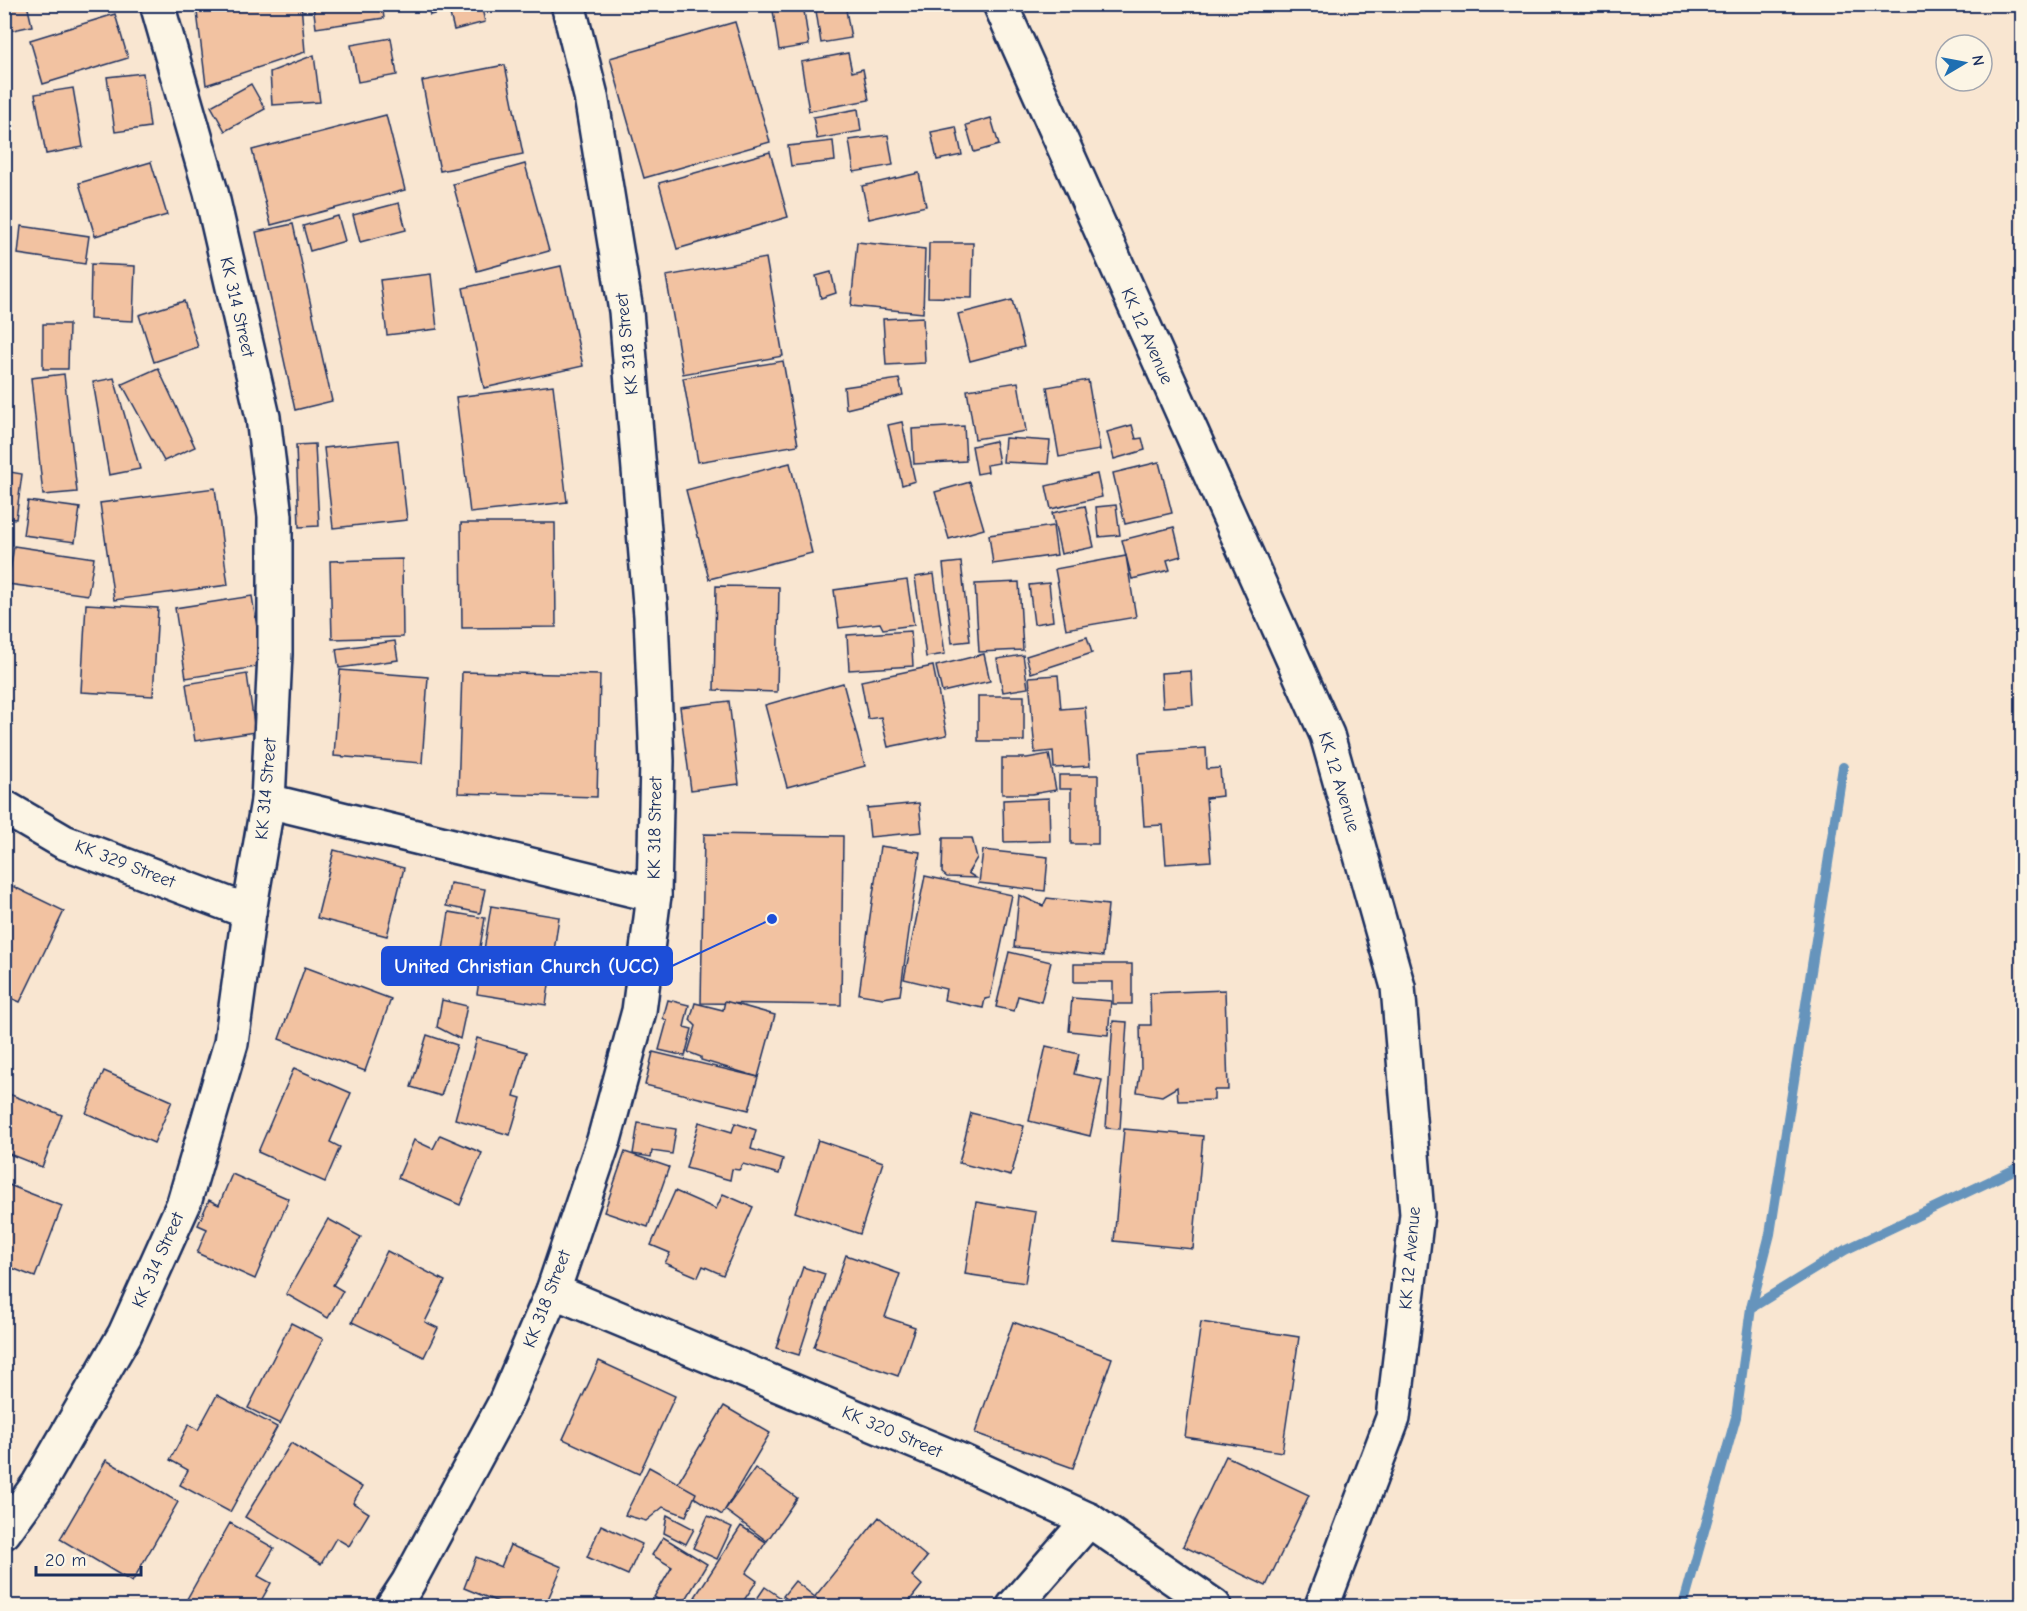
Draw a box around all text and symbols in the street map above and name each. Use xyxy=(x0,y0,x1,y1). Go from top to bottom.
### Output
north arrow xyxy=(1934,33,1994,93)
text: N xyxy=(1968,54,1988,67)
street label: KK 314 Street xyxy=(215,255,259,360)
street label: KK 12 Avenue xyxy=(1116,284,1178,388)
street label: KK 318 Street xyxy=(611,291,643,396)
street label: KK 12 Avenue xyxy=(1314,729,1364,835)
street label: KK 314 Street xyxy=(251,736,281,841)
street label: KK 318 Street xyxy=(644,776,666,880)
street label: KK 329 Street xyxy=(72,835,179,893)
callout: United Christian Church (UCC) xyxy=(382,947,672,985)
text: United Christian Church (UCC) xyxy=(394,955,660,978)
street label: KK 12 Avenue xyxy=(1395,1206,1425,1310)
street label: KK 314 Street xyxy=(128,1208,189,1311)
street label: KK 318 Street xyxy=(519,1246,576,1351)
street label: KK 320 Street xyxy=(839,1401,946,1463)
scale bar xyxy=(36,1539,141,1577)
text: 20 m xyxy=(45,1550,86,1571)

